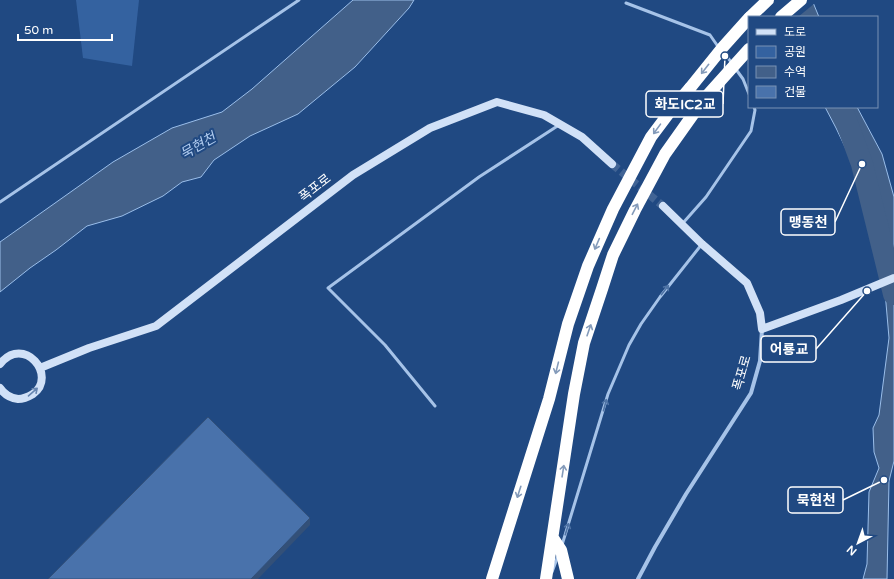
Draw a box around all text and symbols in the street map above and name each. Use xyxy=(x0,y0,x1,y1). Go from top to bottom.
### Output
scale bar xyxy=(18,16,112,42)
legend xyxy=(748,16,878,108)
text: 50 m xyxy=(24,23,53,37)
text: 도로 xyxy=(784,25,806,39)
text: 공원 xyxy=(784,45,806,59)
one-way arrow xyxy=(701,63,710,74)
text: 수역 xyxy=(784,65,806,79)
text: 건물 xyxy=(784,85,806,99)
callout: 화도IC2교 xyxy=(646,91,723,117)
text: 화도IC2교 xyxy=(654,96,716,113)
one-way arrow xyxy=(653,123,661,134)
water label: 묵현천 xyxy=(177,128,220,163)
street label: 폭포로 xyxy=(296,171,334,205)
one-way arrow xyxy=(632,203,640,215)
callout: 맹동천 xyxy=(781,209,835,235)
text: 맹동천 xyxy=(789,214,827,231)
one-way arrow xyxy=(593,238,600,250)
one-way arrow xyxy=(661,285,670,296)
one-way arrow xyxy=(585,324,593,336)
callout: 어룡교 xyxy=(761,336,816,362)
text: 어룡교 xyxy=(770,341,808,358)
street label: 폭포로 xyxy=(729,354,755,392)
one-way arrow xyxy=(553,361,560,374)
one-way arrow xyxy=(28,388,38,397)
one-way arrow xyxy=(602,398,609,411)
one-way arrow xyxy=(559,465,567,478)
one-way arrow xyxy=(515,485,522,498)
callout: 묵현천 xyxy=(788,487,843,513)
text: 묵현천 xyxy=(797,492,835,509)
one-way arrow xyxy=(564,523,571,536)
north arrow xyxy=(838,523,878,563)
text: N xyxy=(844,542,859,558)

